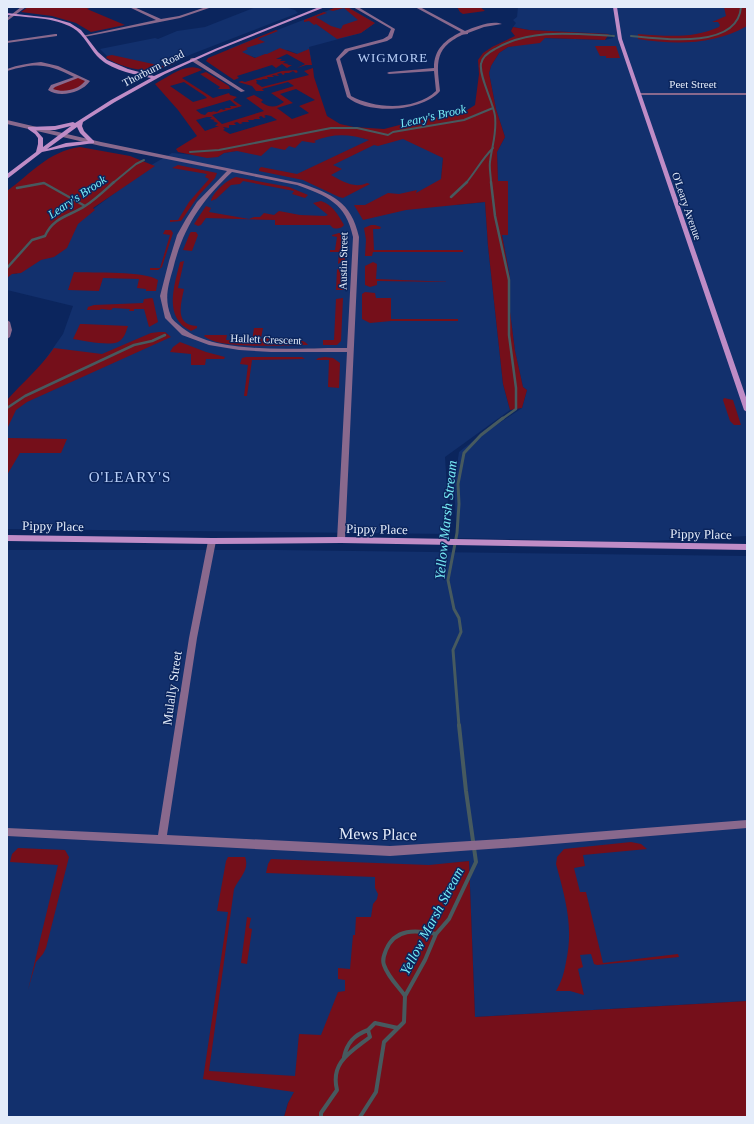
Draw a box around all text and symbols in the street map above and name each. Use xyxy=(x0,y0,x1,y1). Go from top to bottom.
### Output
street label: Thorburn Road xyxy=(120,47,186,89)
district label: WIGMORE xyxy=(358,50,428,65)
street label: Peet Street xyxy=(669,78,717,90)
water label: Leary's Brook xyxy=(398,101,468,131)
street label: O'Leary Avenue xyxy=(670,170,704,242)
water label: Leary's Brook xyxy=(44,172,109,222)
street label: Austin Street xyxy=(336,232,350,290)
street label: Hallett Crescent xyxy=(230,332,302,346)
water label: Yellow Marsh Stream xyxy=(432,460,460,580)
district label: O'LEARY'S xyxy=(89,469,171,485)
street label: Pippy Place xyxy=(22,518,84,534)
street label: Pippy Place xyxy=(346,521,408,537)
street label: Pippy Place xyxy=(670,526,732,542)
street label: Mulally Street xyxy=(159,650,185,726)
street label: Mews Place xyxy=(339,825,417,843)
water label: Yellow Marsh Stream xyxy=(397,865,467,977)

